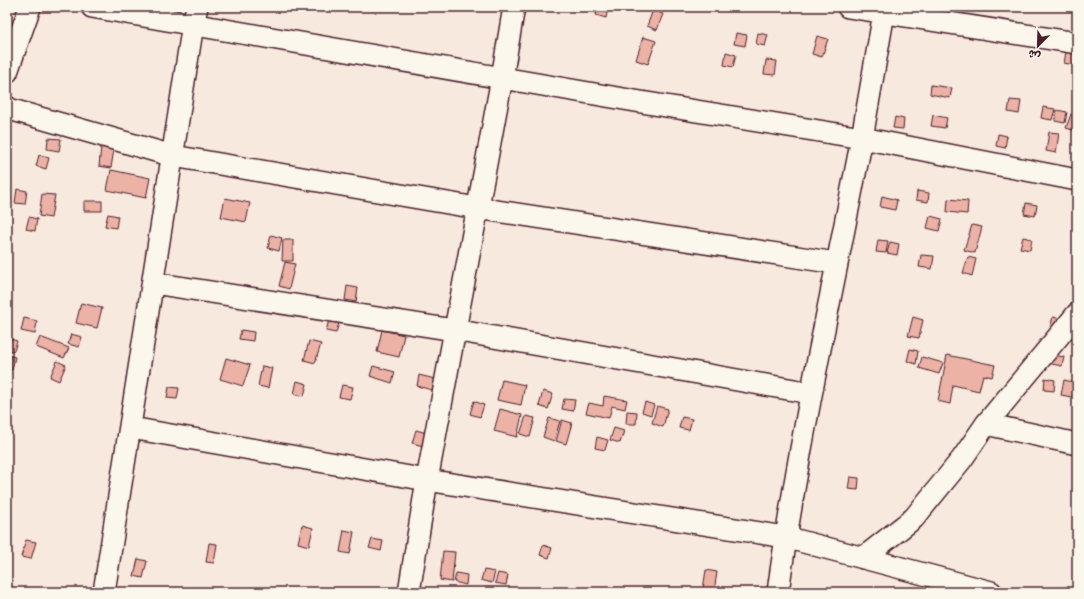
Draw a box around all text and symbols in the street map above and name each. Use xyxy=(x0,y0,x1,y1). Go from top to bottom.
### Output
north arrow xyxy=(1018,26,1058,66)
text: ش xyxy=(1025,44,1044,66)

